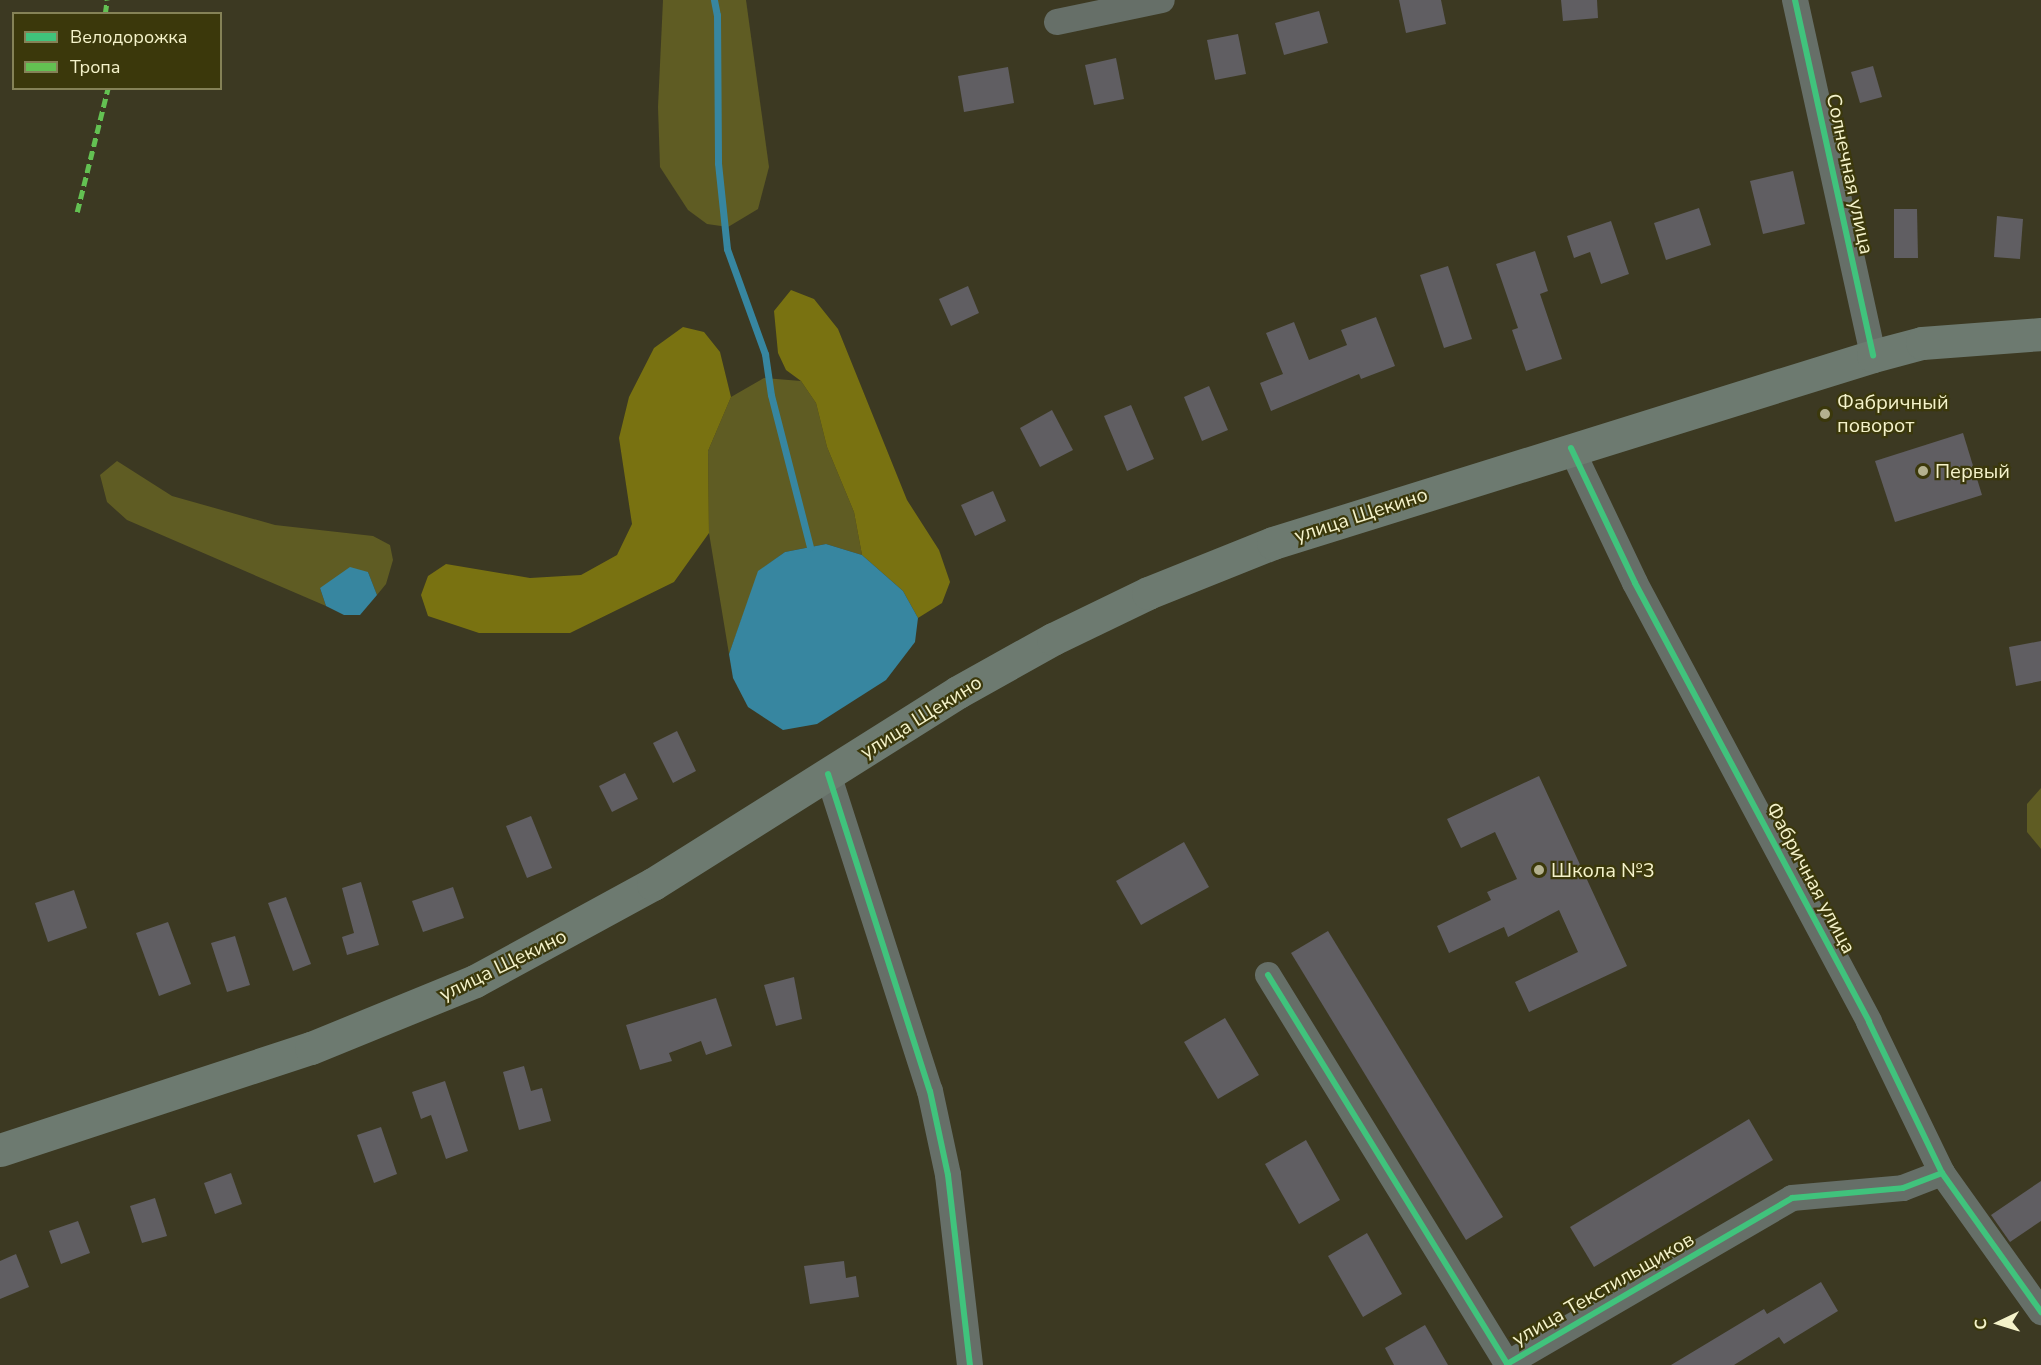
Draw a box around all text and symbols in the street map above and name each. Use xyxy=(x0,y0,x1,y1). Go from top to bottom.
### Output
legend xyxy=(12,12,222,90)
text: Велодорожка xyxy=(70,25,187,49)
text: Тропа xyxy=(70,55,121,79)
street label: Солнечная улица xyxy=(1821,91,1879,257)
place label: Фабричный поворот xyxy=(1837,390,1949,437)
marker: Фабричный поворот xyxy=(1818,407,1832,421)
place label: Первый xyxy=(1935,459,2010,483)
marker: Первый xyxy=(1916,464,1930,478)
street label: улица Щекино xyxy=(1291,482,1431,548)
street label: улица Щекино xyxy=(856,670,986,764)
street label: Фабричная улица xyxy=(1761,798,1861,958)
place label: Школа №3 xyxy=(1551,858,1655,882)
marker: Школа №3 xyxy=(1532,863,1546,877)
street label: улица Щекино xyxy=(435,924,571,1006)
street label: улица Текстильщиков xyxy=(1508,1227,1698,1351)
north arrow xyxy=(1969,1293,2029,1353)
text: С xyxy=(1970,1318,1992,1330)

